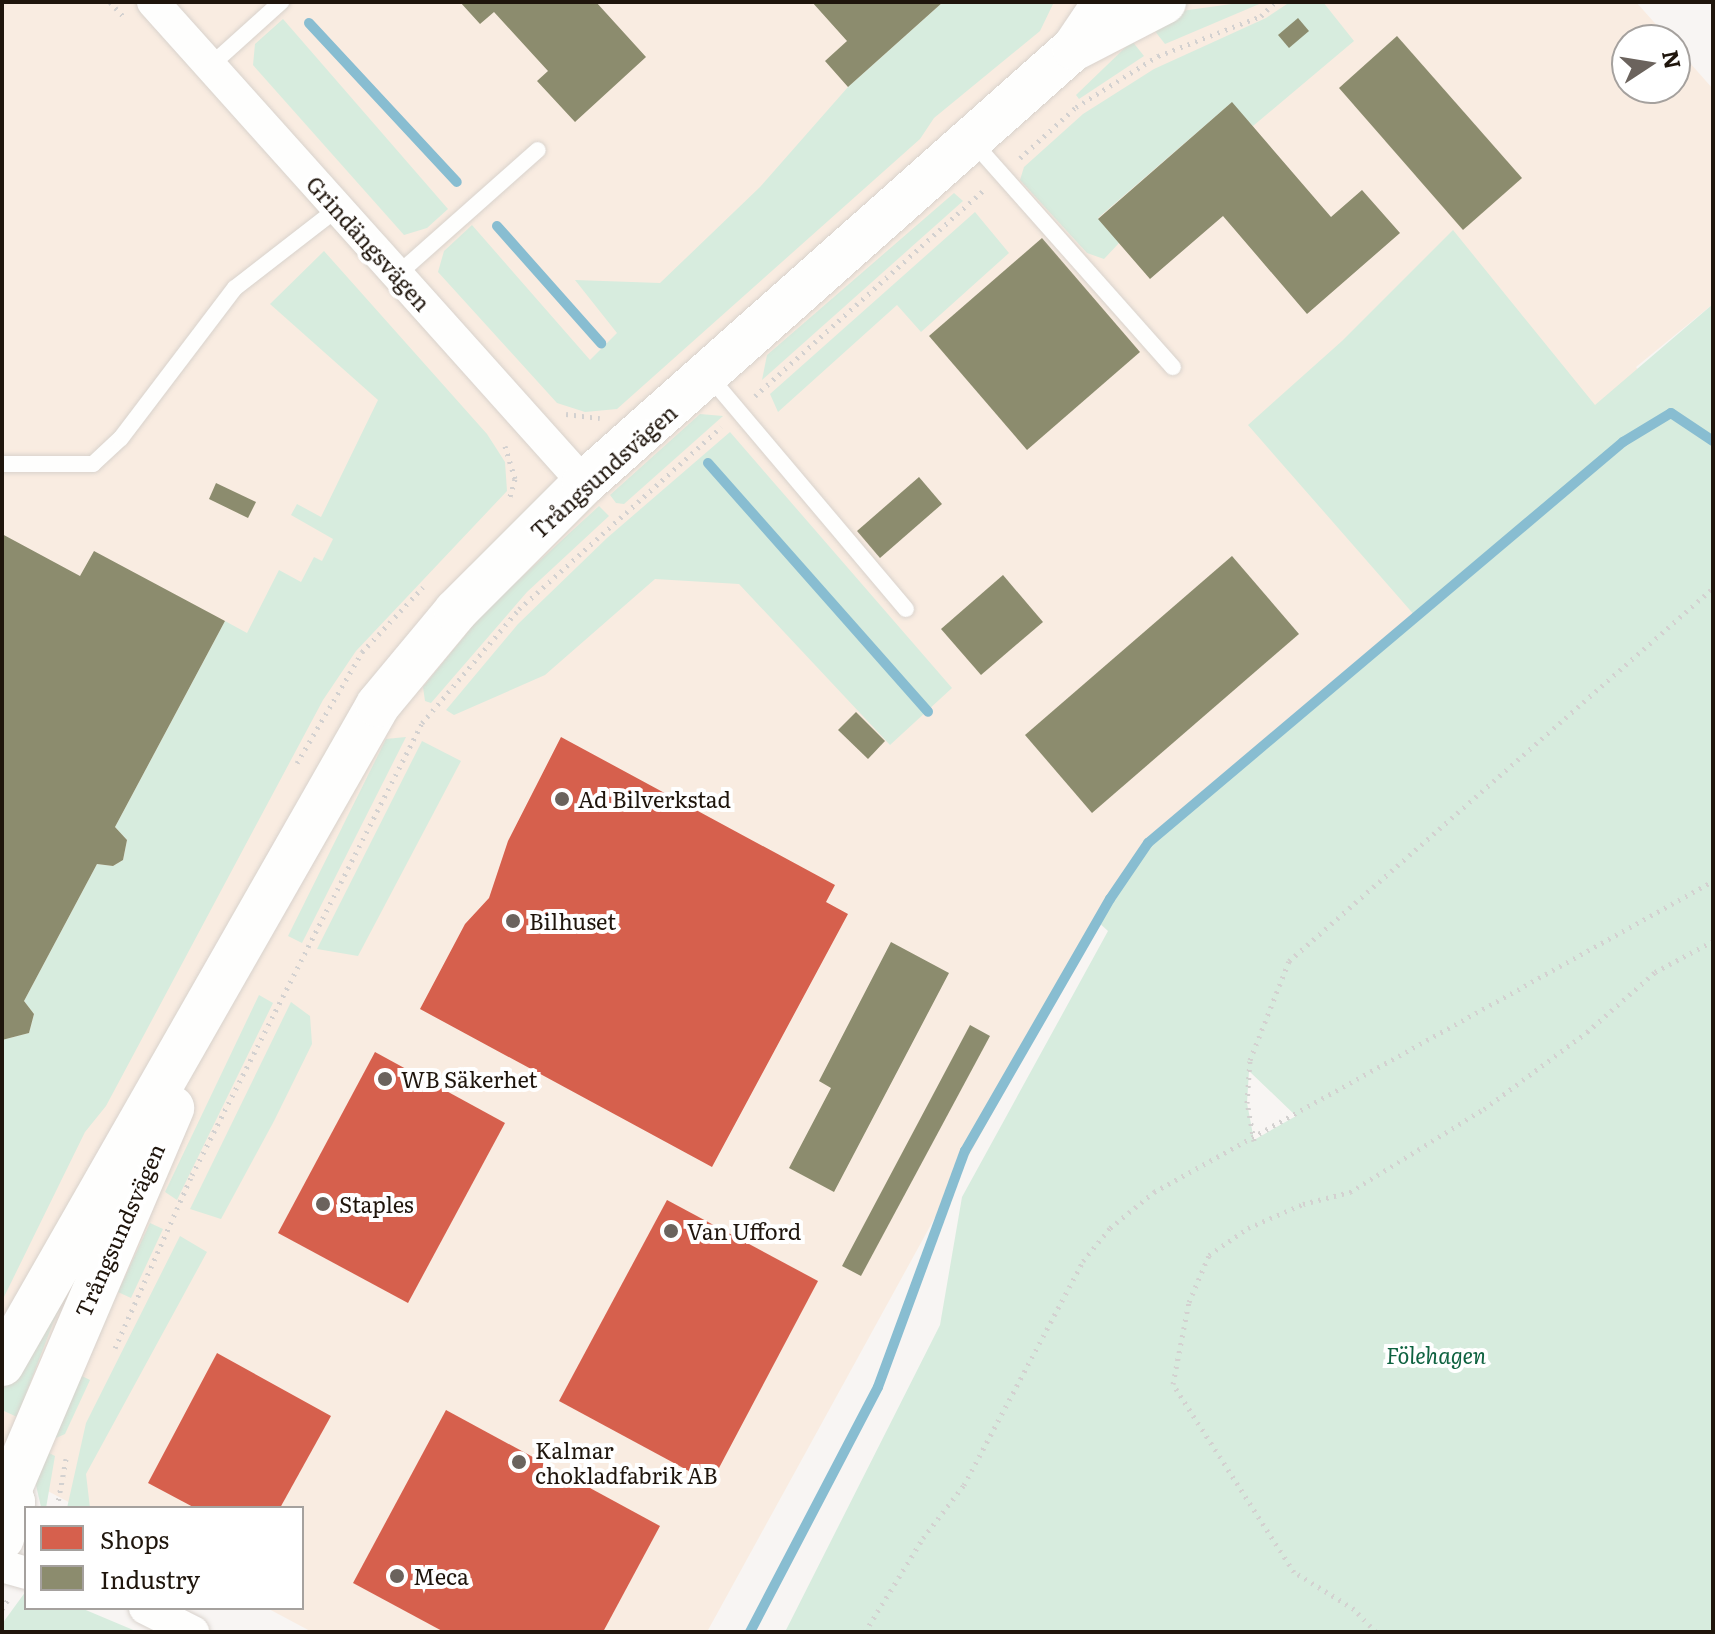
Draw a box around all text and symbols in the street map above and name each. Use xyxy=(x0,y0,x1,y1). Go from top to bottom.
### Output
north arrow xyxy=(1611,24,1691,104)
text: N xyxy=(1655,47,1691,72)
street label: Grindängsvägen xyxy=(302,170,436,316)
street label: Trångsundsvägen xyxy=(524,398,682,544)
place label: Ad Bilverkstad xyxy=(578,786,731,812)
marker: Ad Bilverkstad xyxy=(553,790,571,808)
place label: Bilhuset xyxy=(529,908,616,934)
marker: Bilhuset xyxy=(504,912,522,930)
place label: WB Säkerhet xyxy=(401,1066,537,1092)
marker: WB Säkerhet xyxy=(376,1070,394,1088)
street label: Trångsundsvägen xyxy=(69,1139,169,1321)
place label: Staples xyxy=(339,1191,414,1217)
marker: Staples xyxy=(314,1195,332,1213)
place label: Van Ufford xyxy=(687,1218,801,1244)
marker: Van Ufford xyxy=(662,1222,680,1240)
park label: Fölehagen xyxy=(1386,1342,1486,1368)
place label: Kalmar chokladfabrik AB xyxy=(535,1436,718,1488)
marker: Kalmar chokladfabrik AB xyxy=(510,1453,528,1471)
legend xyxy=(24,1506,304,1610)
text: Shops xyxy=(100,1521,169,1556)
text: Industry xyxy=(100,1561,200,1596)
place label: Meca xyxy=(413,1563,469,1589)
marker: Meca xyxy=(388,1567,406,1585)

